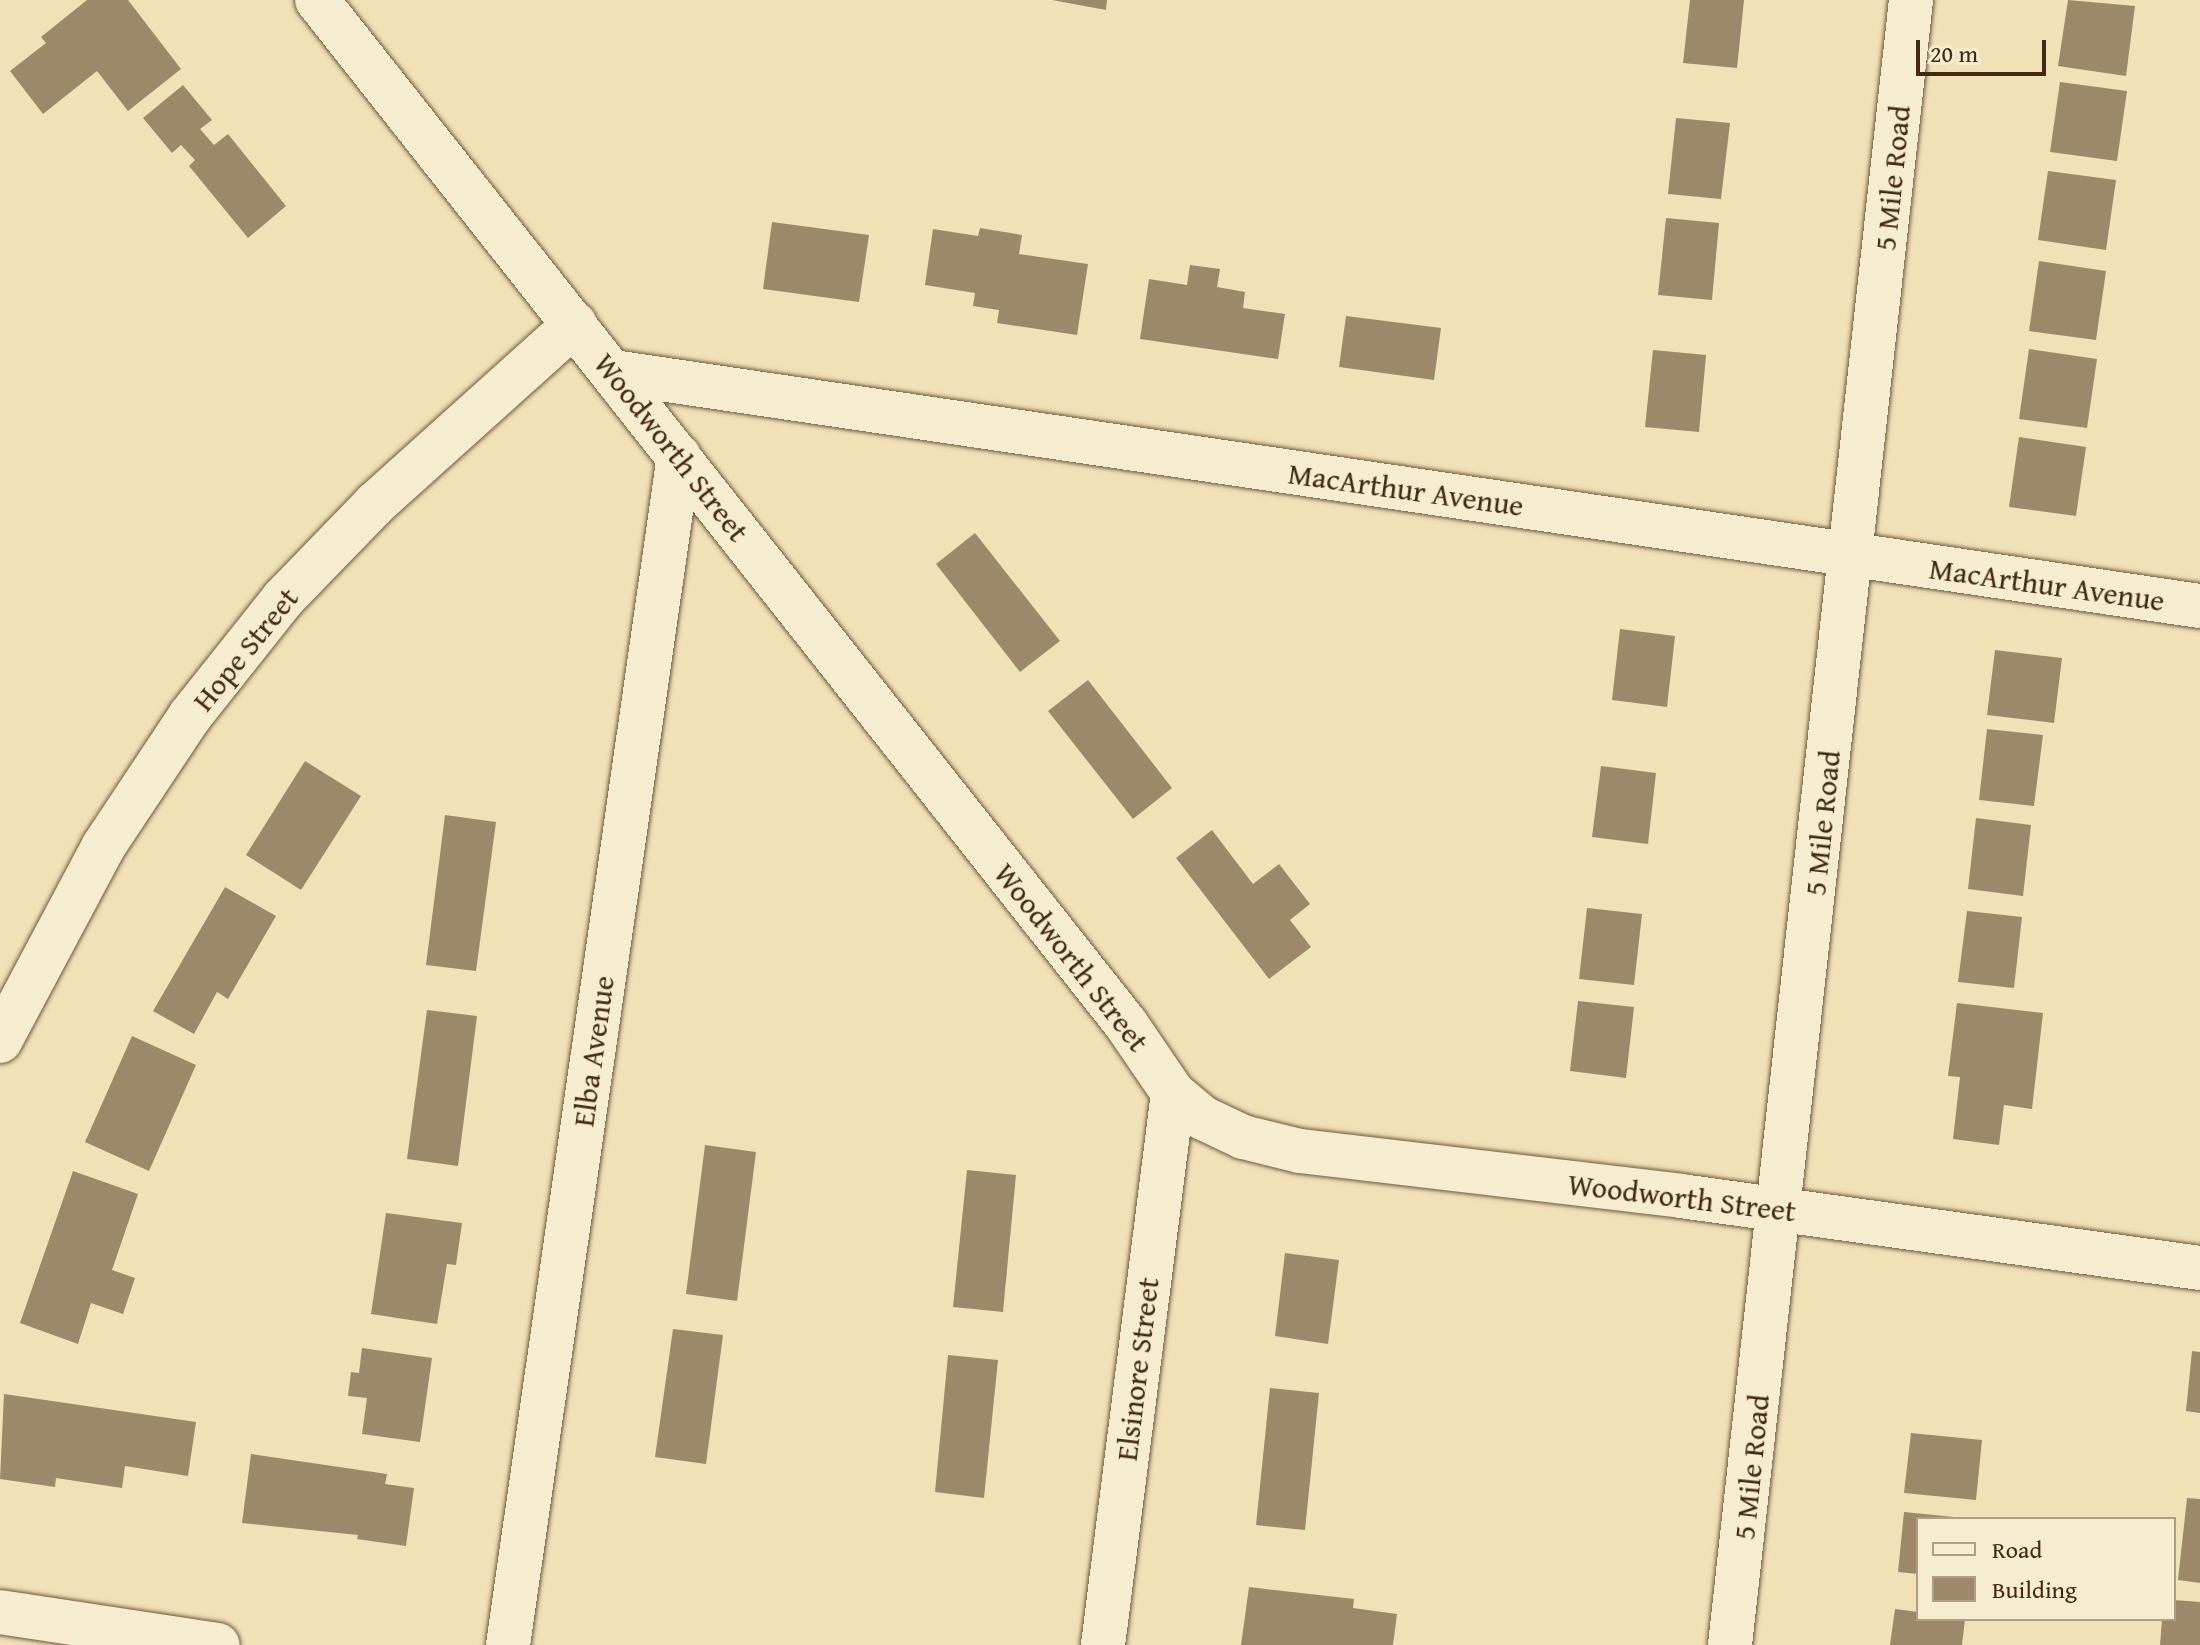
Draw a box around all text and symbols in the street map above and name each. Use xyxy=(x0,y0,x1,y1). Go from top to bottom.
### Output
scale bar xyxy=(1920,24,2050,74)
text: 20 m xyxy=(1930,36,1978,71)
street label: 5 Mile Road xyxy=(1866,104,1918,252)
street label: Woodworth Street xyxy=(587,346,757,548)
street label: MacArthur Avenue xyxy=(1286,455,1526,523)
street label: MacArthur Avenue xyxy=(1927,550,2167,618)
street label: Hope Street xyxy=(184,580,306,718)
street label: 5 Mile Road xyxy=(1796,749,1848,897)
street label: Woodworth Street xyxy=(987,856,1157,1058)
street label: Elba Avenue xyxy=(565,973,621,1129)
street label: Woodworth Street xyxy=(1566,1165,1798,1229)
street label: Elsinore Street xyxy=(1108,1275,1166,1463)
street label: 5 Mile Road xyxy=(1725,1393,1777,1541)
legend xyxy=(1916,1517,2176,1621)
text: Road xyxy=(1992,1532,2042,1567)
text: Building xyxy=(1992,1572,2077,1607)

